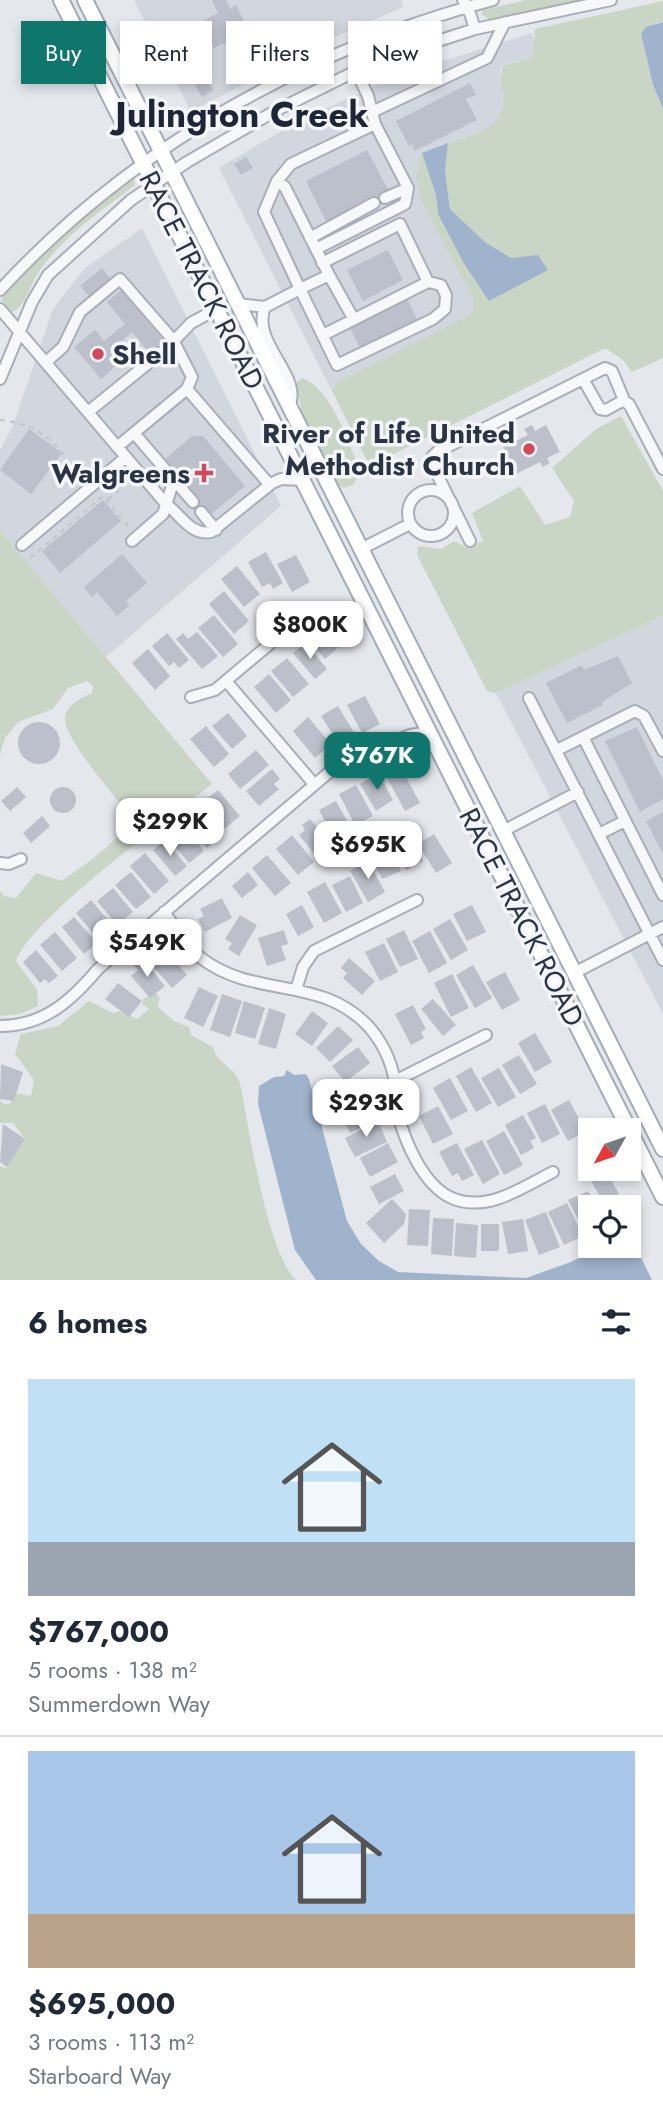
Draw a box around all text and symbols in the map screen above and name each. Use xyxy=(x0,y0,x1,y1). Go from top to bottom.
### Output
chip: Buy xyxy=(21,21,106,84)
chip: Rent xyxy=(120,21,212,84)
chip: Filters xyxy=(226,21,334,84)
chip: New xyxy=(348,21,442,84)
district label: Julington Creek xyxy=(109,90,369,140)
street label: RACE TRACK ROAD xyxy=(129,164,274,397)
place label: Shell xyxy=(112,334,177,375)
marker: Shell xyxy=(90,346,106,362)
place label: River of Life United Methodist Church xyxy=(262,413,515,486)
marker: River of Life United Methodist Church xyxy=(521,441,537,457)
place label: Walgreens xyxy=(51,453,190,494)
marker: Walgreens xyxy=(196,465,212,481)
pin: $800K xyxy=(261,602,359,661)
text: $800K xyxy=(272,607,348,641)
pin: $767K xyxy=(328,732,426,792)
text: $767K xyxy=(340,738,414,772)
pin: $299K xyxy=(121,798,219,858)
street label: RACE TRACK ROAD xyxy=(449,801,594,1034)
text: $299K xyxy=(132,804,208,838)
pin: $695K xyxy=(319,822,417,881)
text: $695K xyxy=(330,827,406,861)
pin: $549K xyxy=(98,920,196,979)
text: $549K xyxy=(109,925,185,959)
pin: $293K xyxy=(317,1080,415,1139)
text: $293K xyxy=(328,1085,404,1119)
north arrow xyxy=(578,1118,640,1181)
map controls xyxy=(578,1118,641,1258)
button: locate xyxy=(578,1195,641,1258)
text: 6 homes xyxy=(28,1301,147,1344)
icon: filters xyxy=(597,1303,635,1341)
icon: home xyxy=(269,1424,395,1550)
text: $767,000 xyxy=(28,1610,169,1653)
text: 5 rooms · 138 m² xyxy=(28,1653,197,1687)
text: Summerdown Way xyxy=(28,1687,210,1721)
icon: home xyxy=(269,1796,395,1922)
text: $695,000 xyxy=(28,1982,175,2025)
text: 3 rooms · 113 m² xyxy=(28,2025,194,2059)
text: Starboard Way xyxy=(28,2059,171,2093)

